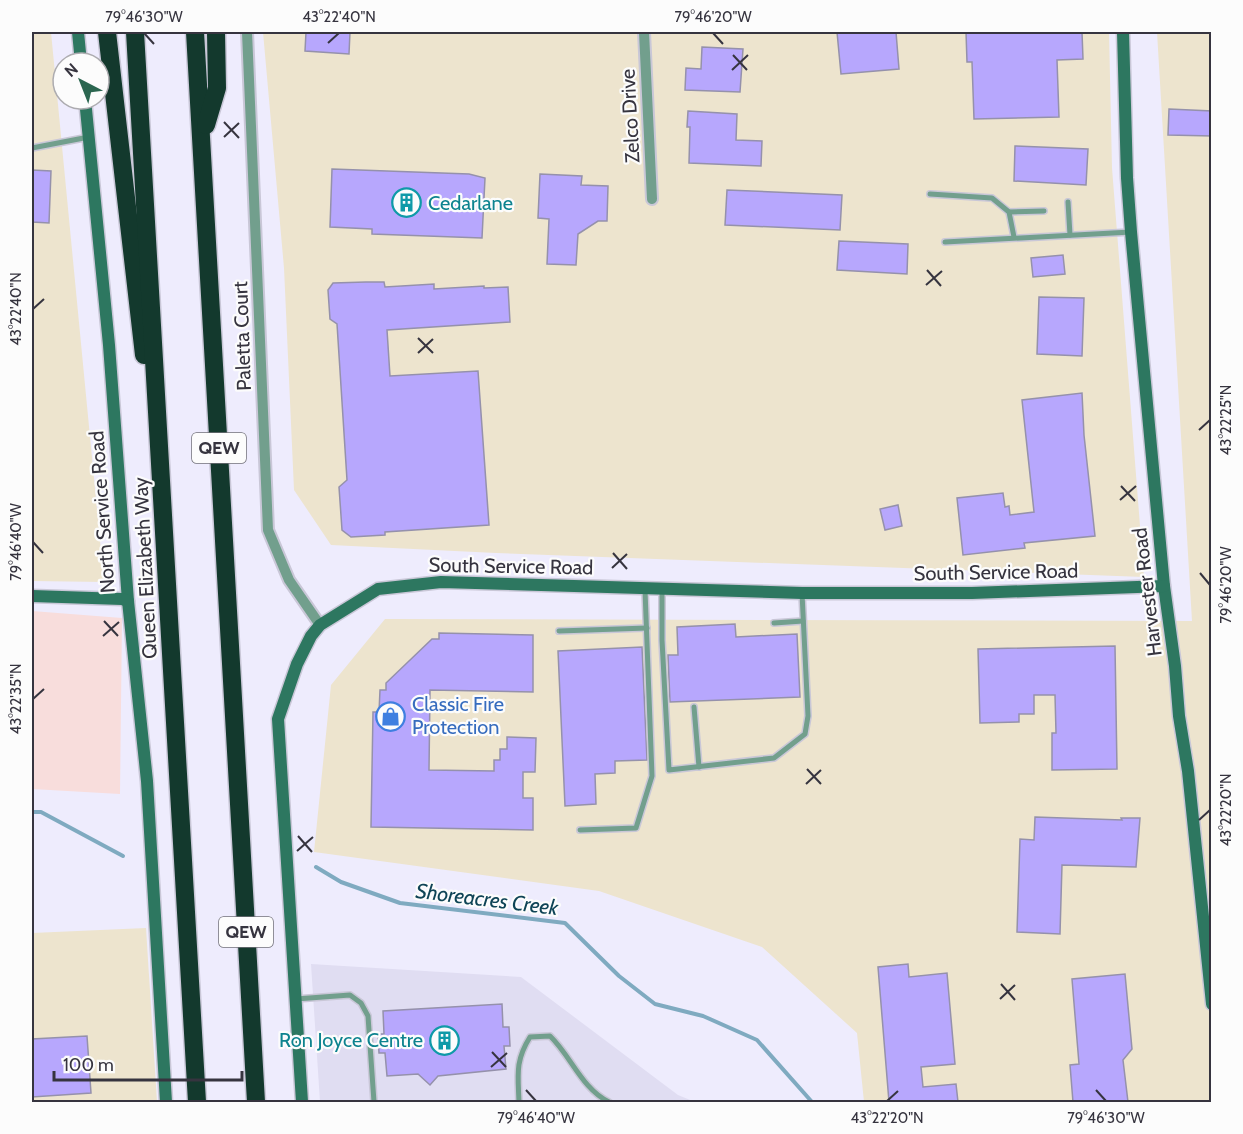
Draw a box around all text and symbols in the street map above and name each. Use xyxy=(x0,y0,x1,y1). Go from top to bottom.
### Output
text: 79°46'30"W xyxy=(105,8,184,26)
text: 43°22'40"N xyxy=(302,8,376,26)
text: 79°46'20"W xyxy=(674,8,752,26)
north arrow xyxy=(51,51,111,111)
text: N xyxy=(61,59,82,81)
street label: Zelco Drive xyxy=(616,68,644,164)
building icon: Cedarlane xyxy=(391,187,423,219)
place label: Cedarlane xyxy=(428,191,513,215)
text: 43°22'40"N xyxy=(7,272,25,346)
street label: Paletta Court xyxy=(228,280,256,391)
text: 43°22'25"N xyxy=(1217,385,1235,455)
street label: North Service Road xyxy=(84,430,120,594)
road number: QEW xyxy=(192,433,246,463)
street label: Queen Elizabeth Way xyxy=(128,477,162,659)
text: 79°46'40"W xyxy=(7,502,25,581)
street label: Harvester Road xyxy=(1127,526,1167,658)
text: 79°46'20"W xyxy=(1217,546,1235,624)
street label: South Service Road xyxy=(428,553,594,579)
street label: South Service Road xyxy=(913,559,1079,585)
text: 43°22'35"N xyxy=(7,663,25,735)
place label: Classic Fire Protection xyxy=(412,692,504,739)
shop icon: Classic Fire Protection xyxy=(375,700,407,732)
text: 43°22'20"N xyxy=(1217,773,1235,847)
water label: Shoreacres Creek xyxy=(414,878,561,920)
road number: QEW xyxy=(219,917,273,947)
building icon: Ron Joyce Centre xyxy=(428,1024,460,1056)
place label: Ron Joyce Centre xyxy=(279,1028,423,1052)
scale bar xyxy=(54,1044,242,1082)
text: 100 m xyxy=(63,1054,114,1076)
text: 79°46'40"W xyxy=(497,1109,576,1127)
text: 43°22'20"N xyxy=(850,1109,924,1127)
text: 79°46'30"W xyxy=(1067,1109,1146,1127)

